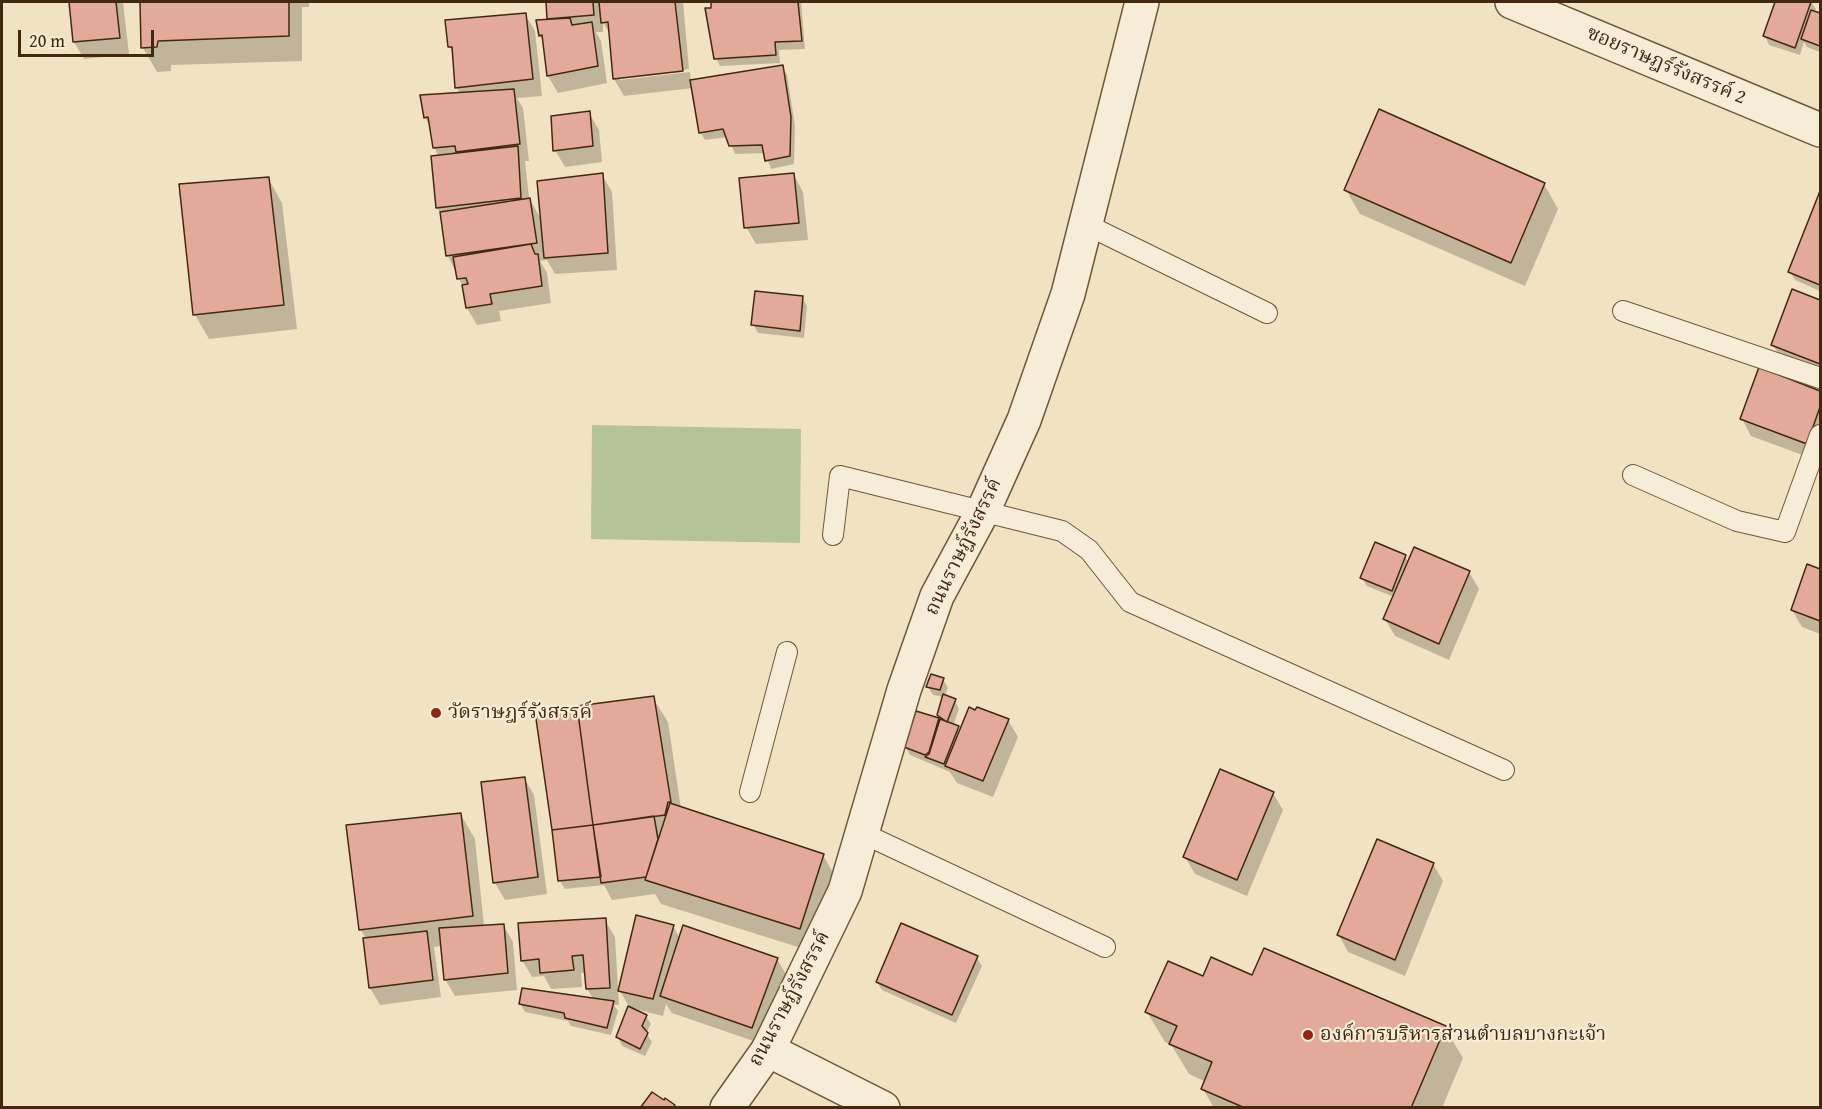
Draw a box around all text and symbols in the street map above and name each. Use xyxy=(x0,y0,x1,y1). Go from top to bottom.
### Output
scale bar xyxy=(21,18,158,56)
street label: ซอยราษฎร์รังสรรค์ 2 xyxy=(1583,22,1749,110)
text: 20 m xyxy=(29,27,65,54)
street label: ถนนราษฎ์รังสรรค์ xyxy=(920,474,1008,620)
place label: วัดราษฎร์รังสรรค์ xyxy=(448,701,592,725)
marker: วัดราษฎร์รังสรรค์ xyxy=(429,706,443,720)
street label: ถนนราษฎ์รังสรรค์ xyxy=(744,927,836,1071)
place label: องค์การบริหารส่วนตำบลบางกะเจ้า xyxy=(1320,1023,1606,1047)
marker: องค์การบริหารส่วนตำบลบางกะเจ้า xyxy=(1301,1028,1315,1042)

